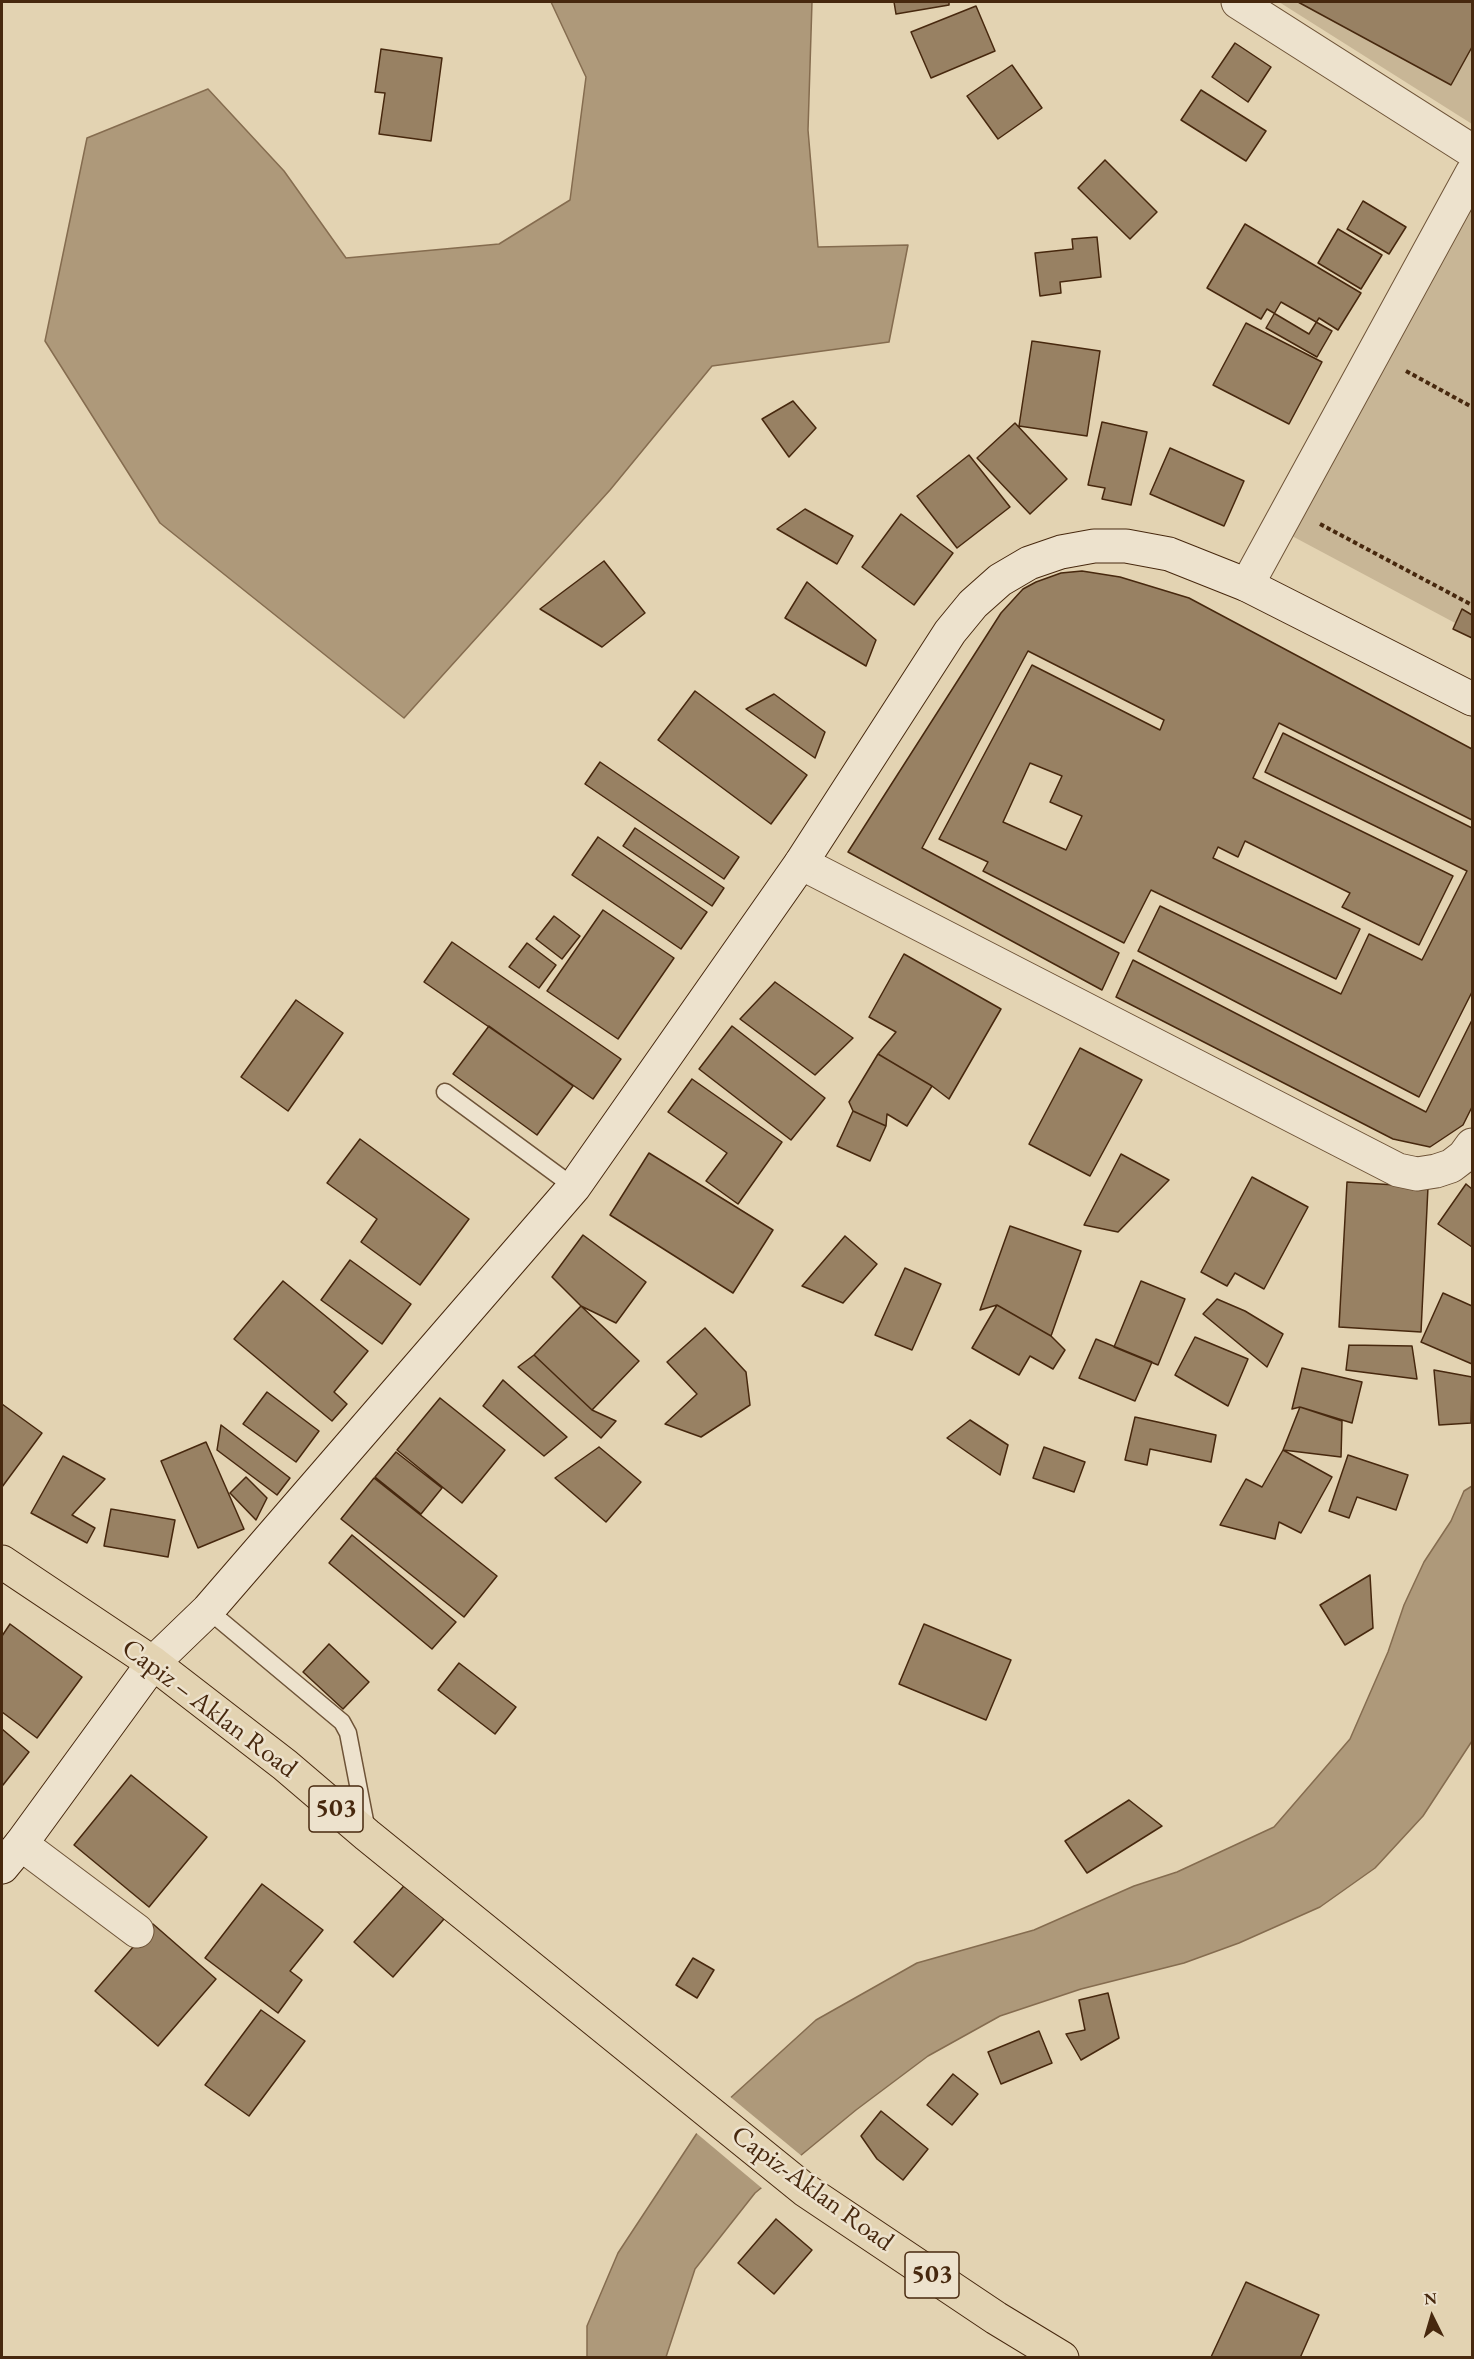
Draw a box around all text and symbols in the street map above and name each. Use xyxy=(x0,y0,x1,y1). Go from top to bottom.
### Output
street label: Capiz – Aklan Road xyxy=(115,1633,303,1785)
road number: 503 xyxy=(309,1786,363,1832)
street label: Capiz-Aklan Road xyxy=(724,2119,900,2259)
road number: 503 xyxy=(905,2252,959,2298)
north arrow xyxy=(1402,2287,1462,2347)
text: N xyxy=(1423,2288,1438,2310)

